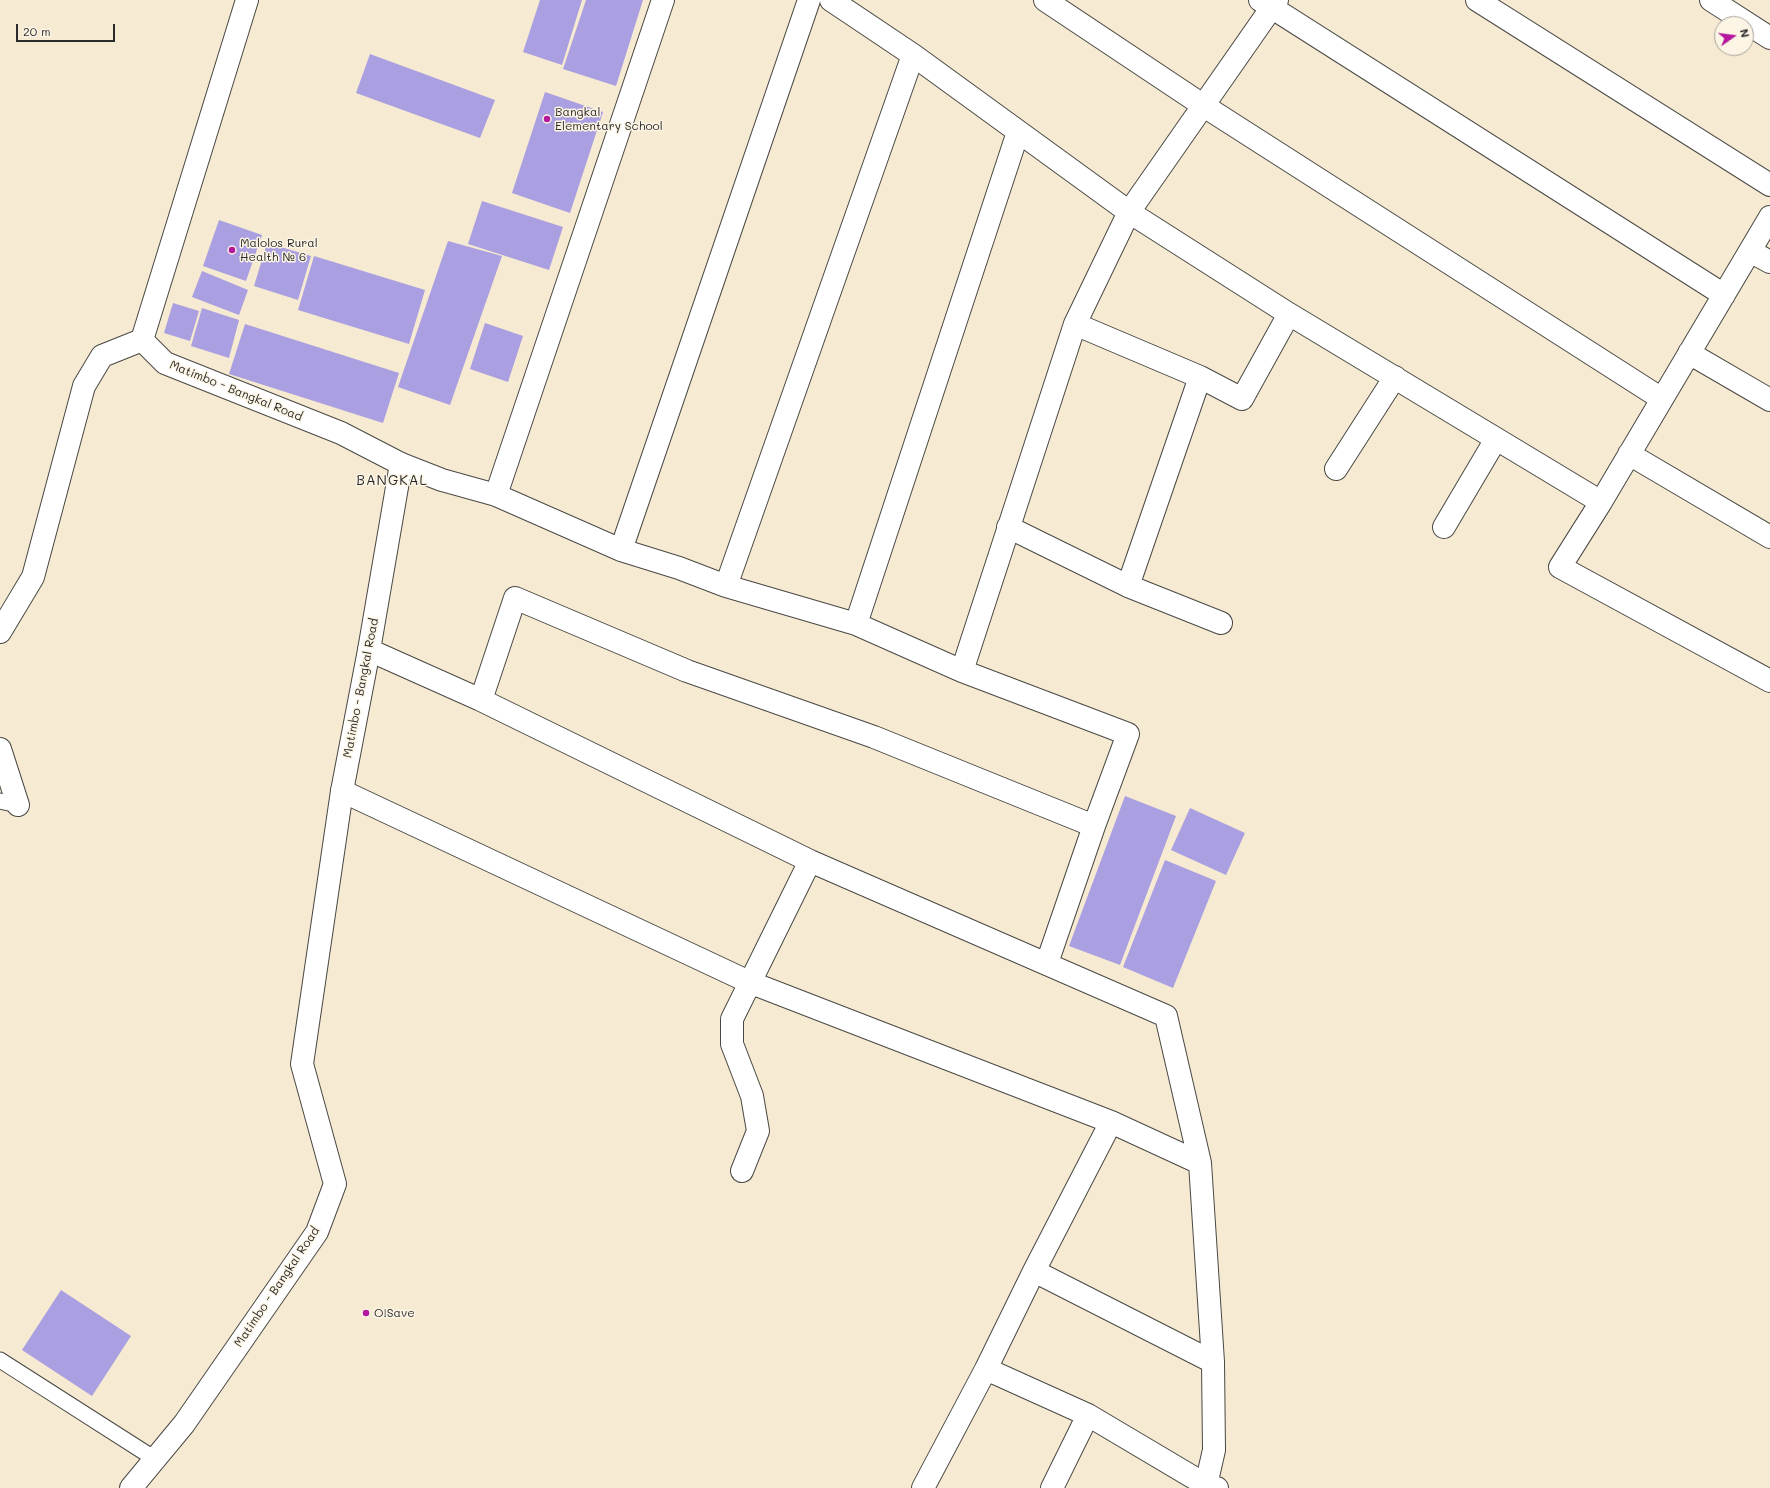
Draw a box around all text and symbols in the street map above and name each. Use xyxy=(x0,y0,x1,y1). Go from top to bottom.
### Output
scale bar xyxy=(18,16,117,42)
north arrow xyxy=(1714,16,1754,56)
text: 20 m xyxy=(23,23,51,39)
text: N xyxy=(1737,27,1753,39)
place label: Bangkal Elementary School xyxy=(555,105,663,133)
marker: Bangkal Elementary School xyxy=(542,114,552,124)
place label: Malolos Rural Health № 6 xyxy=(240,236,318,264)
marker: Malolos Rural Health № 6 xyxy=(227,245,237,255)
street label: Matimbo - Bangkal Road xyxy=(167,358,305,424)
district label: BANGKAL xyxy=(356,473,428,489)
street label: Matimbo - Bangkal Road xyxy=(340,617,382,759)
street label: Matimbo - Bangkal Road xyxy=(231,1224,323,1350)
place label: O!Save xyxy=(374,1306,415,1320)
marker: O!Save xyxy=(361,1308,371,1318)

